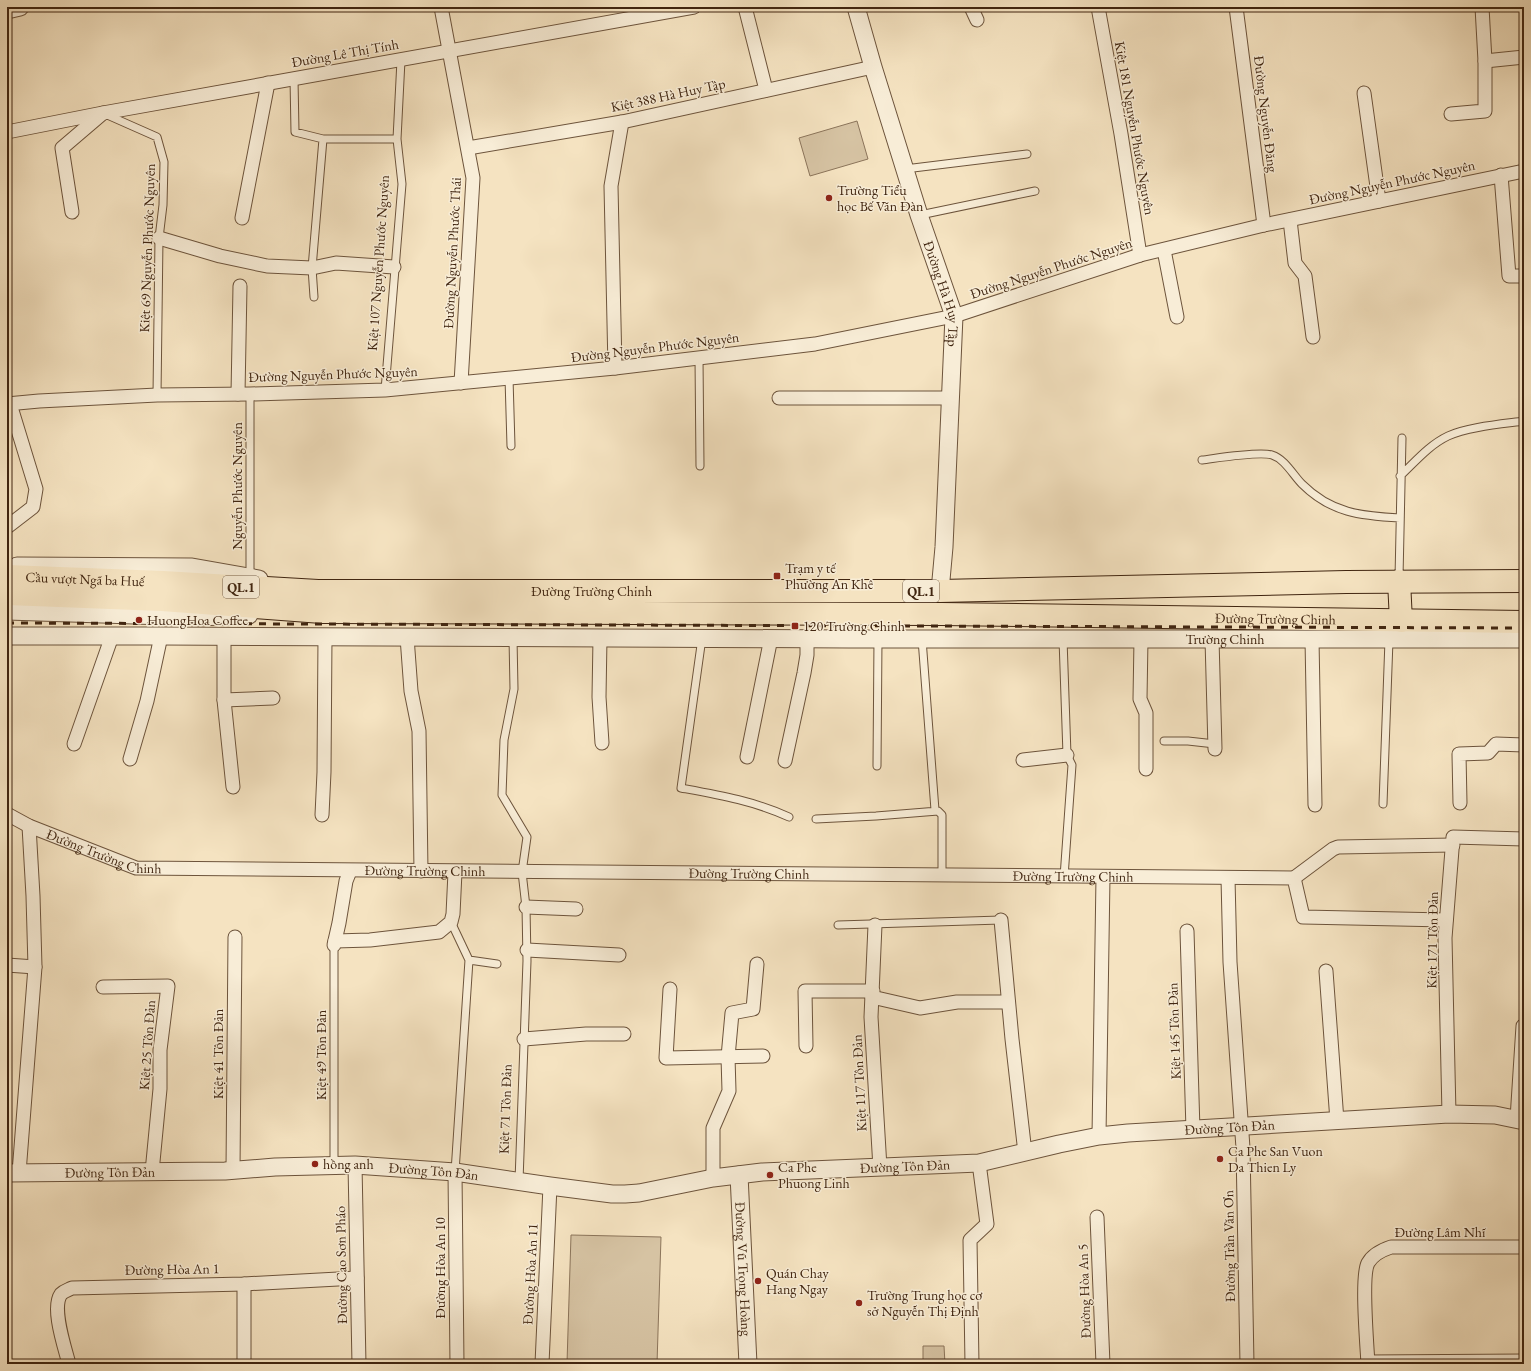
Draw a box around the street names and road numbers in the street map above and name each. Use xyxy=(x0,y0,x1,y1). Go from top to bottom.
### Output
street label: Đường Lê Thị Tính xyxy=(290,35,400,71)
street label: Kiệt 181 Nguyễn Phước Nguyên xyxy=(1111,40,1159,217)
street label: Đường Nguyễn Đăng xyxy=(1250,55,1282,174)
street label: Kiệt 388 Hà Huy Tập xyxy=(609,74,727,116)
street label: Đường Nguyễn Phước Nguyên xyxy=(1307,155,1477,208)
street label: Kiệt 69 Nguyễn Phước Nguyên xyxy=(135,162,159,333)
street label: Kiệt 107 Nguyễn Phước Nguyên xyxy=(363,174,393,351)
street label: Đường Nguyễn Phước Thái xyxy=(439,176,465,329)
street label: Đường Nguyễn Phước Nguyên xyxy=(968,233,1135,303)
street label: Đường Hà Huy Tập xyxy=(920,238,963,347)
street label: Đường Nguyễn Phước Nguyên xyxy=(570,328,741,366)
street label: Đường Nguyễn Phước Nguyên xyxy=(248,362,419,386)
street label: Nguyễn Phước Nguyên xyxy=(228,422,246,550)
street label: Cầu vượt Ngã ba Huế xyxy=(25,568,145,590)
road number: QL.1 xyxy=(223,576,259,598)
road number: QL.1 xyxy=(903,580,939,602)
street label: Đường Trường Chinh xyxy=(531,582,652,600)
street label: Đường Trường Chinh xyxy=(1215,609,1336,628)
street label: Trường Chinh xyxy=(1185,630,1265,648)
street label: Đường Trường Chinh xyxy=(44,825,162,877)
street label: Đường Trường Chinh xyxy=(364,861,486,880)
street label: Đường Trường Chinh xyxy=(688,864,810,883)
street label: Đường Trường Chinh xyxy=(1012,867,1134,886)
street label: Kiệt 171 Tôn Đản xyxy=(1422,891,1442,989)
street label: Kiệt 145 Tôn Đản xyxy=(1163,982,1185,1080)
street label: Kiệt 25 Tôn Đản xyxy=(135,999,159,1091)
street label: Kiệt 41 Tôn Đản xyxy=(209,1008,227,1099)
street label: Kiệt 49 Tôn Đản xyxy=(312,1009,330,1100)
street label: Kiệt 117 Tôn Đản xyxy=(847,1033,871,1132)
street label: Kiệt 71 Tôn Đản xyxy=(494,1063,516,1155)
street label: Đường Tôn Đản xyxy=(1184,1115,1276,1139)
street label: Đường Tôn Đản xyxy=(859,1155,951,1177)
street label: Đường Tôn Đản xyxy=(388,1158,480,1184)
street label: Đường Tôn Đản xyxy=(65,1163,156,1181)
street label: Đường Trần Văn Ơn xyxy=(1219,1189,1239,1302)
street label: Đường Vũ Trọng Hoàng xyxy=(731,1201,756,1337)
street label: Đường Cao Sơn Pháo xyxy=(331,1206,351,1324)
street label: Đường Hòa An 10 xyxy=(431,1217,449,1319)
street label: Đường Hòa An 11 xyxy=(518,1223,542,1325)
street label: Đường Lâm Nhĩ xyxy=(1395,1223,1486,1241)
street label: Đường Hòa An 5 xyxy=(1073,1243,1095,1339)
street label: Đường Hòa An 1 xyxy=(124,1259,220,1279)

